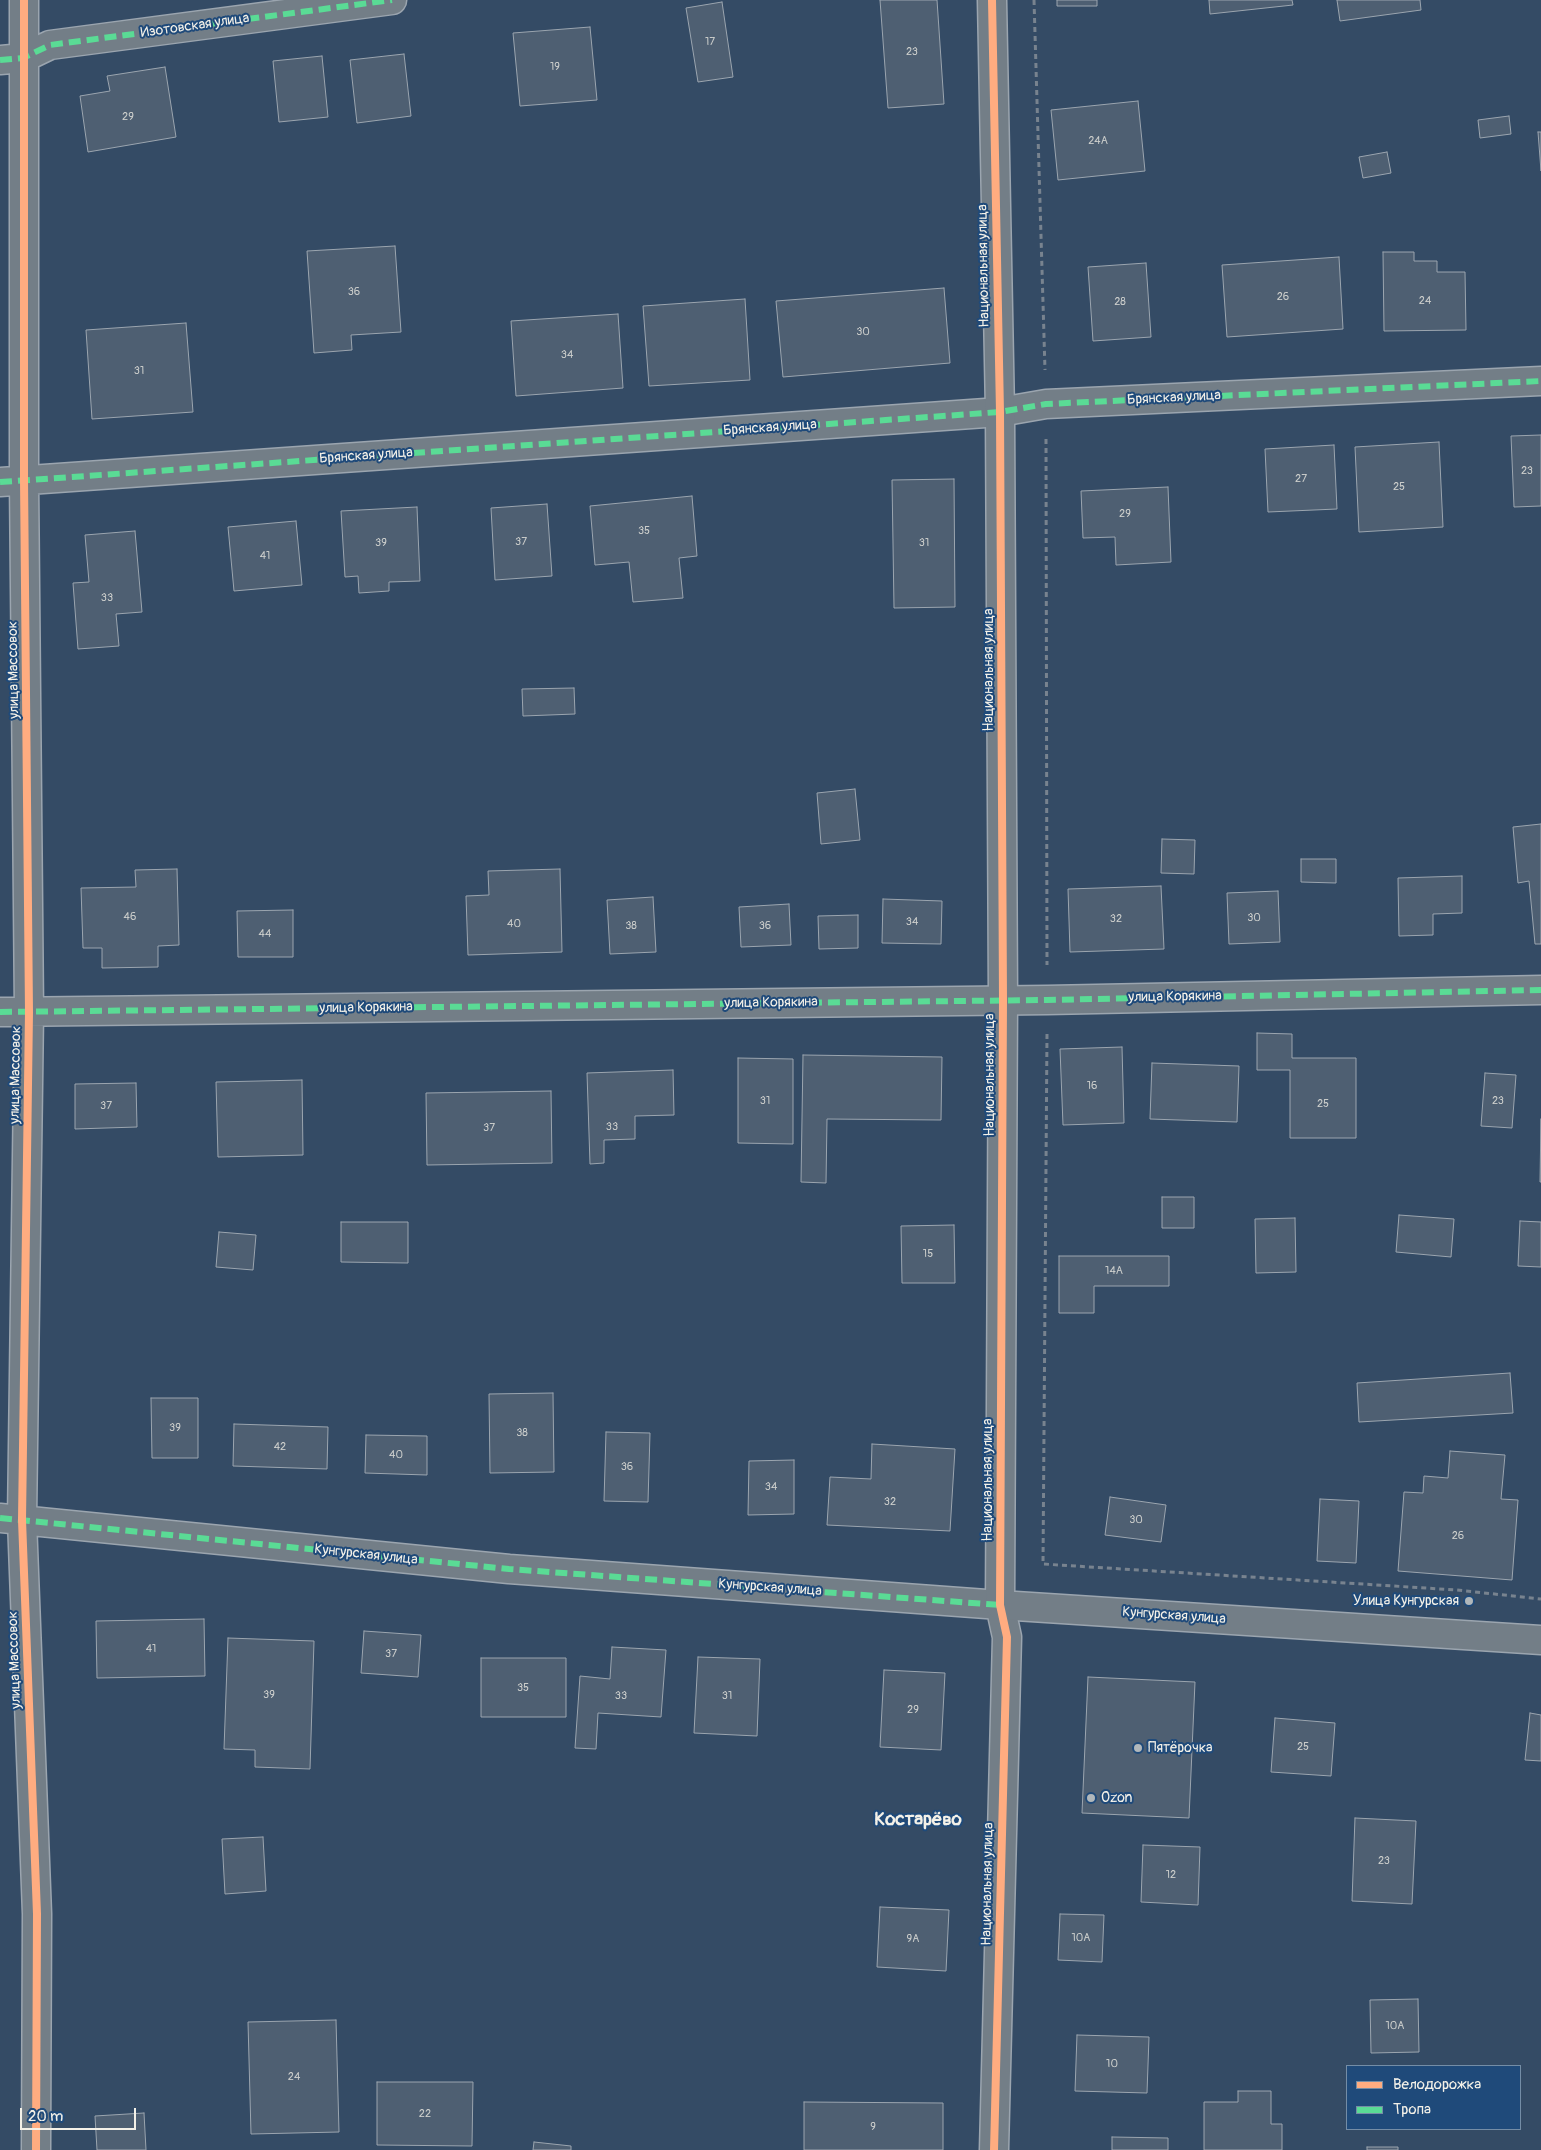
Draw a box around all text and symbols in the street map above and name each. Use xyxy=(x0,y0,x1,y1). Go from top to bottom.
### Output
street label: Изотовская улица xyxy=(140,10,250,42)
house number: 17 xyxy=(705,35,715,49)
house number: 23 xyxy=(906,45,918,59)
house number: 19 xyxy=(550,60,560,74)
house number: 29 xyxy=(122,110,134,124)
house number: 24А xyxy=(1088,134,1108,148)
street label: Национальная улица xyxy=(975,204,993,328)
house number: 36 xyxy=(348,285,360,299)
house number: 26 xyxy=(1277,290,1289,304)
house number: 24 xyxy=(1419,294,1431,308)
house number: 28 xyxy=(1114,295,1126,309)
house number: 30 xyxy=(856,325,870,339)
house number: 34 xyxy=(561,348,573,362)
house number: 31 xyxy=(134,364,144,378)
street label: Брянская улица xyxy=(1127,387,1221,409)
street label: Брянская улица xyxy=(723,416,817,440)
street label: Брянская улица xyxy=(319,444,413,468)
house number: 23 xyxy=(1521,464,1533,478)
house number: 27 xyxy=(1295,472,1307,486)
house number: 25 xyxy=(1393,480,1405,494)
house number: 29 xyxy=(1119,507,1131,521)
house number: 35 xyxy=(638,524,650,538)
house number: 37 xyxy=(515,535,527,549)
house number: 39 xyxy=(375,536,387,550)
house number: 31 xyxy=(919,536,929,550)
house number: 41 xyxy=(260,549,270,563)
house number: 33 xyxy=(101,591,113,605)
street label: Национальная улица xyxy=(981,608,997,732)
street label: улица Массовок xyxy=(5,621,23,719)
house number: 46 xyxy=(124,910,136,924)
house number: 30 xyxy=(1247,911,1261,925)
house number: 32 xyxy=(1110,912,1122,926)
house number: 34 xyxy=(906,915,918,929)
house number: 40 xyxy=(507,917,521,931)
house number: 38 xyxy=(625,919,637,933)
house number: 36 xyxy=(759,919,771,933)
house number: 44 xyxy=(259,927,271,941)
street label: улица Корякина xyxy=(1128,988,1222,1006)
street label: улица Корякина xyxy=(724,994,818,1012)
street label: улица Корякина xyxy=(319,999,413,1017)
street label: Национальная улица xyxy=(982,1013,998,1137)
street label: улица Массовок xyxy=(7,1026,25,1124)
house number: 16 xyxy=(1087,1079,1097,1093)
house number: 31 xyxy=(760,1094,770,1108)
house number: 23 xyxy=(1492,1094,1504,1108)
house number: 25 xyxy=(1317,1097,1329,1111)
house number: 37 xyxy=(100,1099,112,1113)
house number: 33 xyxy=(606,1120,618,1134)
house number: 37 xyxy=(483,1121,495,1135)
house number: 15 xyxy=(923,1247,933,1261)
house number: 14А xyxy=(1105,1264,1123,1278)
street label: Национальная улица xyxy=(980,1418,996,1542)
house number: 39 xyxy=(169,1421,181,1435)
house number: 38 xyxy=(516,1426,528,1440)
house number: 42 xyxy=(274,1440,286,1454)
house number: 40 xyxy=(389,1448,403,1462)
house number: 36 xyxy=(621,1460,633,1474)
house number: 34 xyxy=(765,1480,777,1494)
house number: 32 xyxy=(884,1495,896,1509)
house number: 30 xyxy=(1129,1513,1143,1527)
house number: 26 xyxy=(1452,1529,1464,1543)
street label: Кунгурская улица xyxy=(314,1541,418,1569)
street label: Кунгурская улица xyxy=(718,1576,822,1600)
place label: Улица Кунгурская xyxy=(1353,1593,1459,1609)
marker: Улица Кунгурская xyxy=(1463,1595,1475,1607)
street label: Кунгурская улица xyxy=(1122,1604,1226,1628)
street label: улица Массовок xyxy=(5,1611,25,1709)
house number: 41 xyxy=(146,1642,156,1656)
house number: 37 xyxy=(385,1647,397,1661)
house number: 35 xyxy=(517,1681,529,1695)
house number: 39 xyxy=(263,1688,275,1702)
house number: 33 xyxy=(615,1689,627,1703)
house number: 31 xyxy=(722,1689,732,1703)
house number: 29 xyxy=(907,1703,919,1717)
place label: Пятёрочка xyxy=(1148,1740,1212,1756)
house number: 25 xyxy=(1297,1740,1309,1754)
marker: Пятёрочка xyxy=(1132,1742,1144,1754)
place label: Ozon xyxy=(1101,1790,1132,1806)
marker: Ozon xyxy=(1085,1792,1097,1804)
district label: Костарёво xyxy=(874,1809,962,1831)
street label: Национальная улица xyxy=(979,1822,997,1946)
house number: 23 xyxy=(1378,1854,1390,1868)
house number: 12 xyxy=(1166,1868,1176,1882)
house number: 10А xyxy=(1072,1931,1090,1945)
house number: 9А xyxy=(907,1932,919,1946)
house number: 10А xyxy=(1386,2019,1404,2033)
house number: 10 xyxy=(1106,2057,1118,2071)
legend xyxy=(1346,2065,1521,2130)
house number: 24 xyxy=(288,2070,300,2084)
text: Велодорожка xyxy=(1393,2075,1481,2094)
scale bar xyxy=(22,2098,139,2130)
text: Тропа xyxy=(1393,2100,1431,2119)
text: 20 m xyxy=(28,2107,63,2126)
house number: 22 xyxy=(419,2107,431,2121)
house number: 9 xyxy=(870,2120,876,2134)

